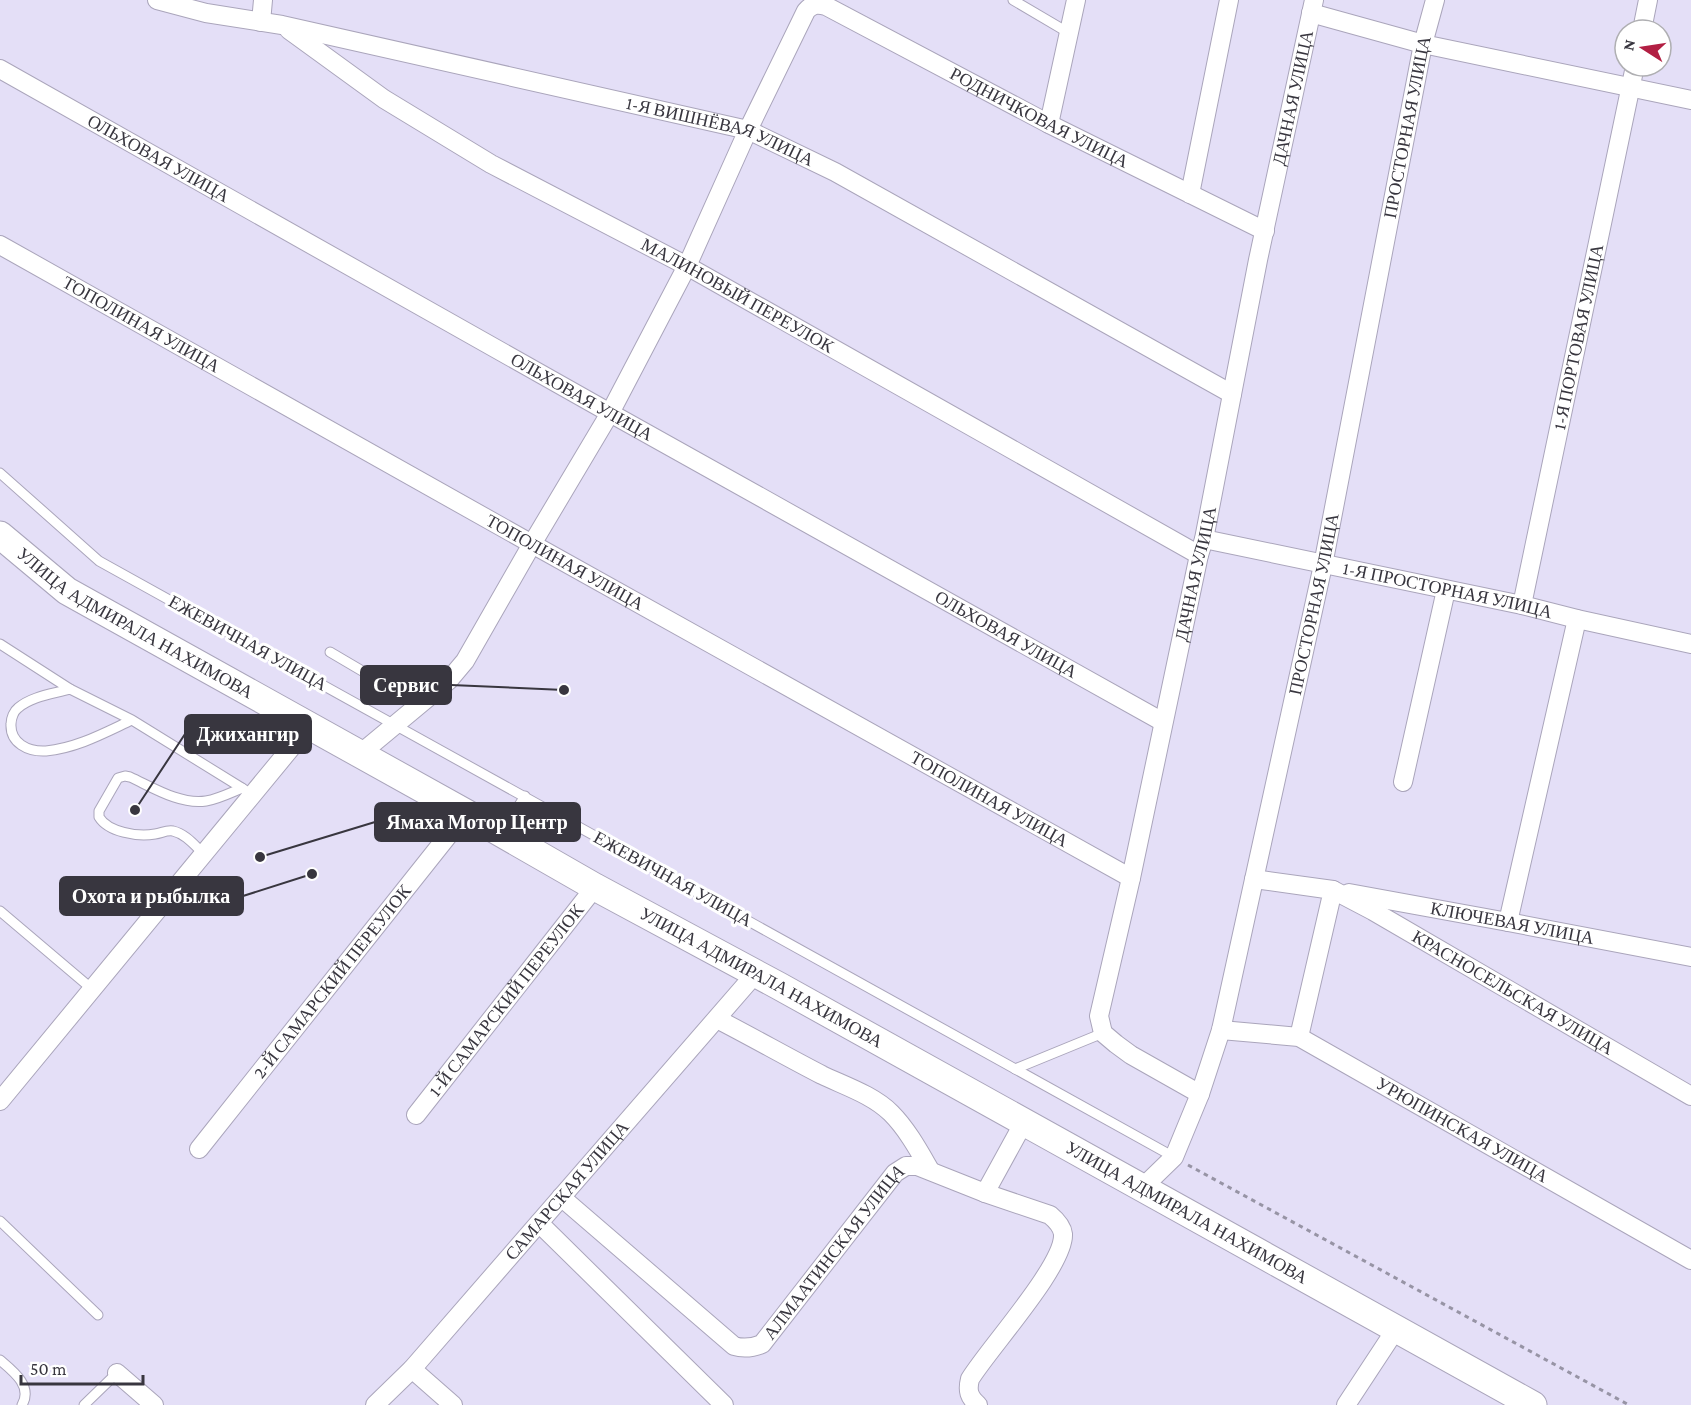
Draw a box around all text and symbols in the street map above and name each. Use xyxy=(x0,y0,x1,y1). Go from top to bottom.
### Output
north arrow xyxy=(1613,18,1673,78)
street label: ДАЧНАЯ УЛИЦА xyxy=(1269,28,1317,167)
street label: ПРОСТОРНАЯ УЛИЦА xyxy=(1380,33,1435,220)
text: N xyxy=(1619,38,1638,52)
street label: РОДНИЧКОВАЯ УЛИЦА xyxy=(947,63,1132,172)
street label: 1-Я ВИШНЁВАЯ УЛИЦА xyxy=(624,93,817,170)
street label: ОЛЬХОВАЯ УЛИЦА xyxy=(84,110,233,206)
street label: МАЛИНОВЫЙ ПЕРЕУЛОК xyxy=(638,234,838,357)
street label: 1-Я ПОРТОВАЯ УЛИЦА xyxy=(1549,242,1607,431)
street label: ТОПОЛИНАЯ УЛИЦА xyxy=(59,272,223,377)
street label: ОЛЬХОВАЯ УЛИЦА xyxy=(507,349,656,445)
street label: ДАЧНАЯ УЛИЦА xyxy=(1171,505,1220,643)
street label: ТОПОЛИНАЯ УЛИЦА xyxy=(483,510,647,614)
street label: ПРОСТОРНАЯ УЛИЦА xyxy=(1285,511,1343,697)
street label: УЛИЦА АДМИРАЛА НАХИМОВА xyxy=(13,543,257,703)
street label: 1-Я ПРОСТОРНАЯ УЛИЦА xyxy=(1341,558,1554,622)
street label: ОЛЬХОВАЯ УЛИЦА xyxy=(931,587,1081,682)
street label: ЕЖЕВИЧНАЯ УЛИЦА xyxy=(165,591,331,695)
callout: Сервис xyxy=(361,666,451,704)
text: Сервис xyxy=(373,674,439,697)
callout: Джихангир xyxy=(185,715,311,753)
text: Джихангир xyxy=(197,723,299,746)
street label: ТОПОЛИНАЯ УЛИЦА xyxy=(907,747,1072,851)
callout: Ямаха Мотор Центр xyxy=(375,803,580,841)
text: Ямаха Мотор Центр xyxy=(386,811,568,834)
street label: ЕЖЕВИЧНАЯ УЛИЦА xyxy=(590,827,756,931)
callout: Охота и рыбылка xyxy=(60,877,243,915)
street label: 2-Й САМАРСКИЙ ПЕРЕУЛОК xyxy=(249,880,416,1082)
text: Охота и рыбылка xyxy=(72,885,230,908)
street label: КЛЮЧЕВАЯ УЛИЦА xyxy=(1429,898,1596,948)
street label: 1-Й САМАРСКИЙ ПЕРЕУЛОК xyxy=(425,899,588,1100)
street label: УЛИЦА АДМИРАЛА НАХИМОВА xyxy=(636,903,886,1052)
street label: КРАСНОСЕЛЬСКАЯ УЛИЦА xyxy=(1409,926,1617,1059)
street label: УРЮПИНСКАЯ УЛИЦА xyxy=(1373,1073,1552,1187)
street label: САМАРСКАЯ УЛИЦА xyxy=(501,1117,633,1264)
street label: УЛИЦА АДМИРАЛА НАХИМОВА xyxy=(1062,1137,1311,1288)
street label: АЛМААТИНСКАЯ УЛИЦА xyxy=(759,1160,908,1343)
scale bar xyxy=(21,1348,142,1386)
text: 50 m xyxy=(30,1359,67,1379)

